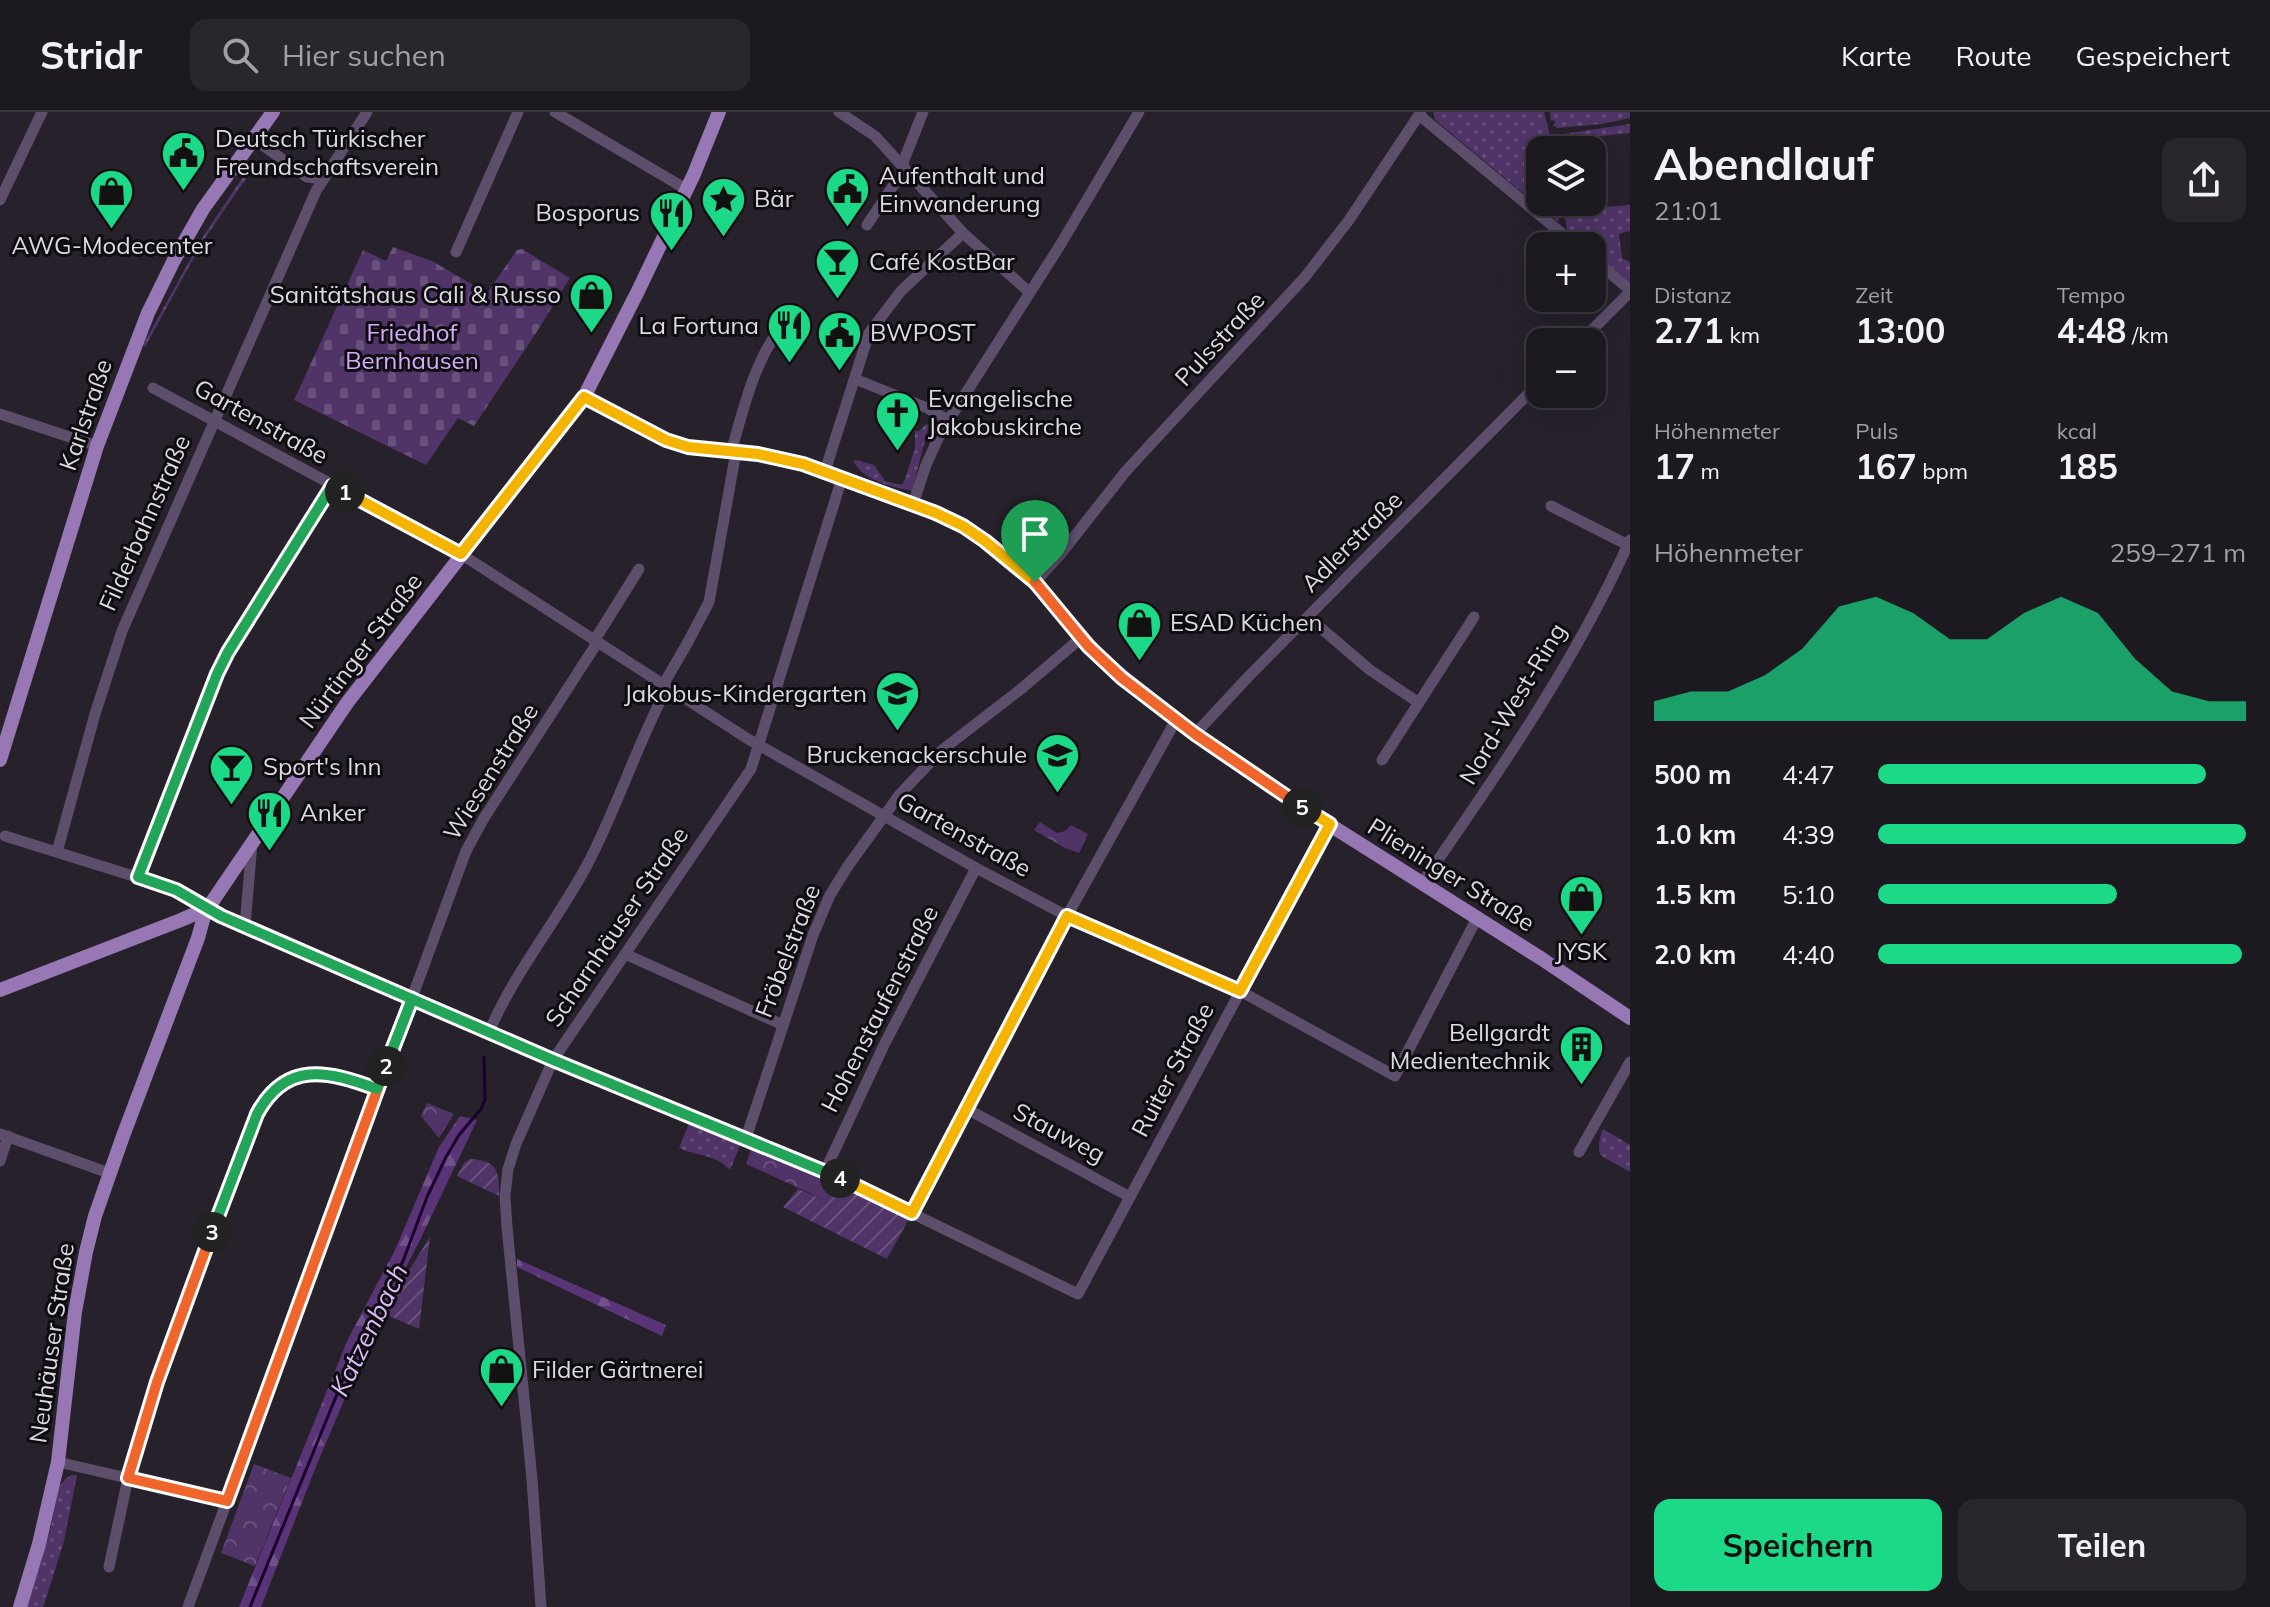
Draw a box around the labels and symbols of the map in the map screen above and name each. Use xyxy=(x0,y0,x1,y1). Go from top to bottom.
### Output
place label: Deutsch Türkischer Freundschaftsverein xyxy=(215,123,439,181)
public building icon: Deutsch Türkischer Freundschaftsverein xyxy=(160,129,208,192)
place label: Aufenthalt und Einwanderung xyxy=(879,160,1045,218)
public building icon: Aufenthalt und Einwanderung xyxy=(824,166,872,229)
shop icon: AWG-Modecenter xyxy=(88,168,136,231)
place icon: Bär xyxy=(699,175,747,238)
place label: Bär xyxy=(754,183,794,213)
restaurant icon: Bosporus xyxy=(647,189,695,252)
place label: Bosporus xyxy=(536,197,640,227)
place label: AWG-Modecenter xyxy=(12,230,213,260)
bar icon: Café KostBar xyxy=(814,238,862,301)
place label: Café KostBar xyxy=(869,246,1015,276)
shop icon: Sanitätshaus Cali & Russo xyxy=(568,271,616,334)
place label: Sanitätshaus Cali & Russo xyxy=(270,279,561,309)
street label: Pulsstraße xyxy=(1168,285,1271,392)
restaurant icon: La Fortuna xyxy=(766,302,814,365)
public building icon: BWPOST xyxy=(815,309,863,372)
place label: La Fortuna xyxy=(638,310,759,340)
park label: Friedhof Bernhausen xyxy=(345,317,479,375)
place label: BWPOST xyxy=(870,317,976,347)
street label: Karlstraße xyxy=(52,355,118,474)
street label: Gartenstraße xyxy=(189,372,334,470)
place label: Evangelische Jakobuskirche xyxy=(928,383,1082,441)
church icon: Evangelische Jakobuskirche xyxy=(873,389,921,452)
street label: Filderbahnstraße xyxy=(92,430,196,615)
pin: 1 xyxy=(325,472,365,512)
street label: Adlerstraße xyxy=(1294,484,1408,598)
pin xyxy=(1001,500,1069,582)
street label: Nürtinger Straße xyxy=(292,567,428,734)
shop icon: ESAD Küchen xyxy=(1115,599,1163,662)
place label: ESAD Küchen xyxy=(1170,607,1323,637)
street label: Nord-West-Ring xyxy=(1452,617,1572,790)
school or university icon: Jakobus-Kindergarten xyxy=(874,670,922,733)
place label: Jakobus-Kindergarten xyxy=(624,678,867,708)
street label: Wiesenstraße xyxy=(436,697,544,846)
school or university icon: Bruckenackerschule xyxy=(1034,731,1082,794)
place label: Bruckenackerschule xyxy=(807,739,1027,769)
bar icon: Sport's Inn xyxy=(208,743,256,806)
place label: Sport's Inn xyxy=(263,751,382,781)
street label: Gartenstraße xyxy=(892,785,1037,883)
pin: 5 xyxy=(1282,787,1322,827)
restaurant icon: Anker xyxy=(245,789,293,852)
place label: Anker xyxy=(300,797,366,827)
street label: Plieninger Straße xyxy=(1363,811,1540,937)
street label: Scharnhäuser Straße xyxy=(538,821,694,1032)
shop icon: JYSK xyxy=(1557,874,1605,937)
street label: Fröbelstraße xyxy=(748,880,826,1021)
street label: Hohenstaufenstraße xyxy=(814,900,944,1117)
place label: JYSK xyxy=(1555,936,1608,966)
street label: Ruiter Straße xyxy=(1124,998,1220,1141)
place label: Bellgardt Medientechnik xyxy=(1390,1017,1551,1075)
building icon: Bellgardt Medientechnik xyxy=(1557,1023,1605,1086)
pin: 2 xyxy=(366,1046,406,1086)
street label: Stauweg xyxy=(1008,1095,1111,1169)
pin: 4 xyxy=(820,1158,860,1198)
pin: 3 xyxy=(192,1212,232,1252)
street label: Neuhäuser Straße xyxy=(22,1241,80,1445)
water label: Katzenbach xyxy=(322,1258,415,1401)
shop icon: Filder Gärtnerei xyxy=(477,1346,525,1409)
place label: Filder Gärtnerei xyxy=(532,1354,703,1384)

